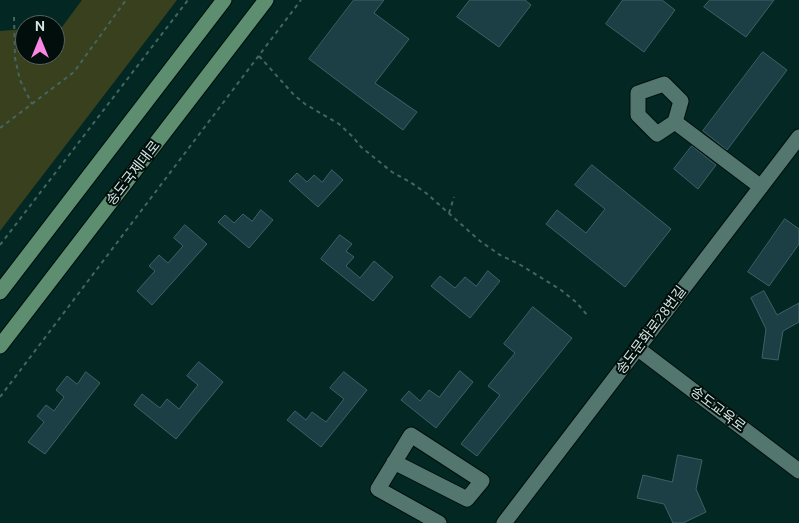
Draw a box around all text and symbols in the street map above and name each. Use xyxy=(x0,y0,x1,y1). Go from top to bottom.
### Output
north arrow xyxy=(15,15,65,65)
text: N xyxy=(35,18,45,34)
street label: 송도국제대로 xyxy=(103,137,163,209)
street label: 송도문화로28번길 xyxy=(612,283,690,377)
street label: 송도교육로 xyxy=(687,383,749,435)

